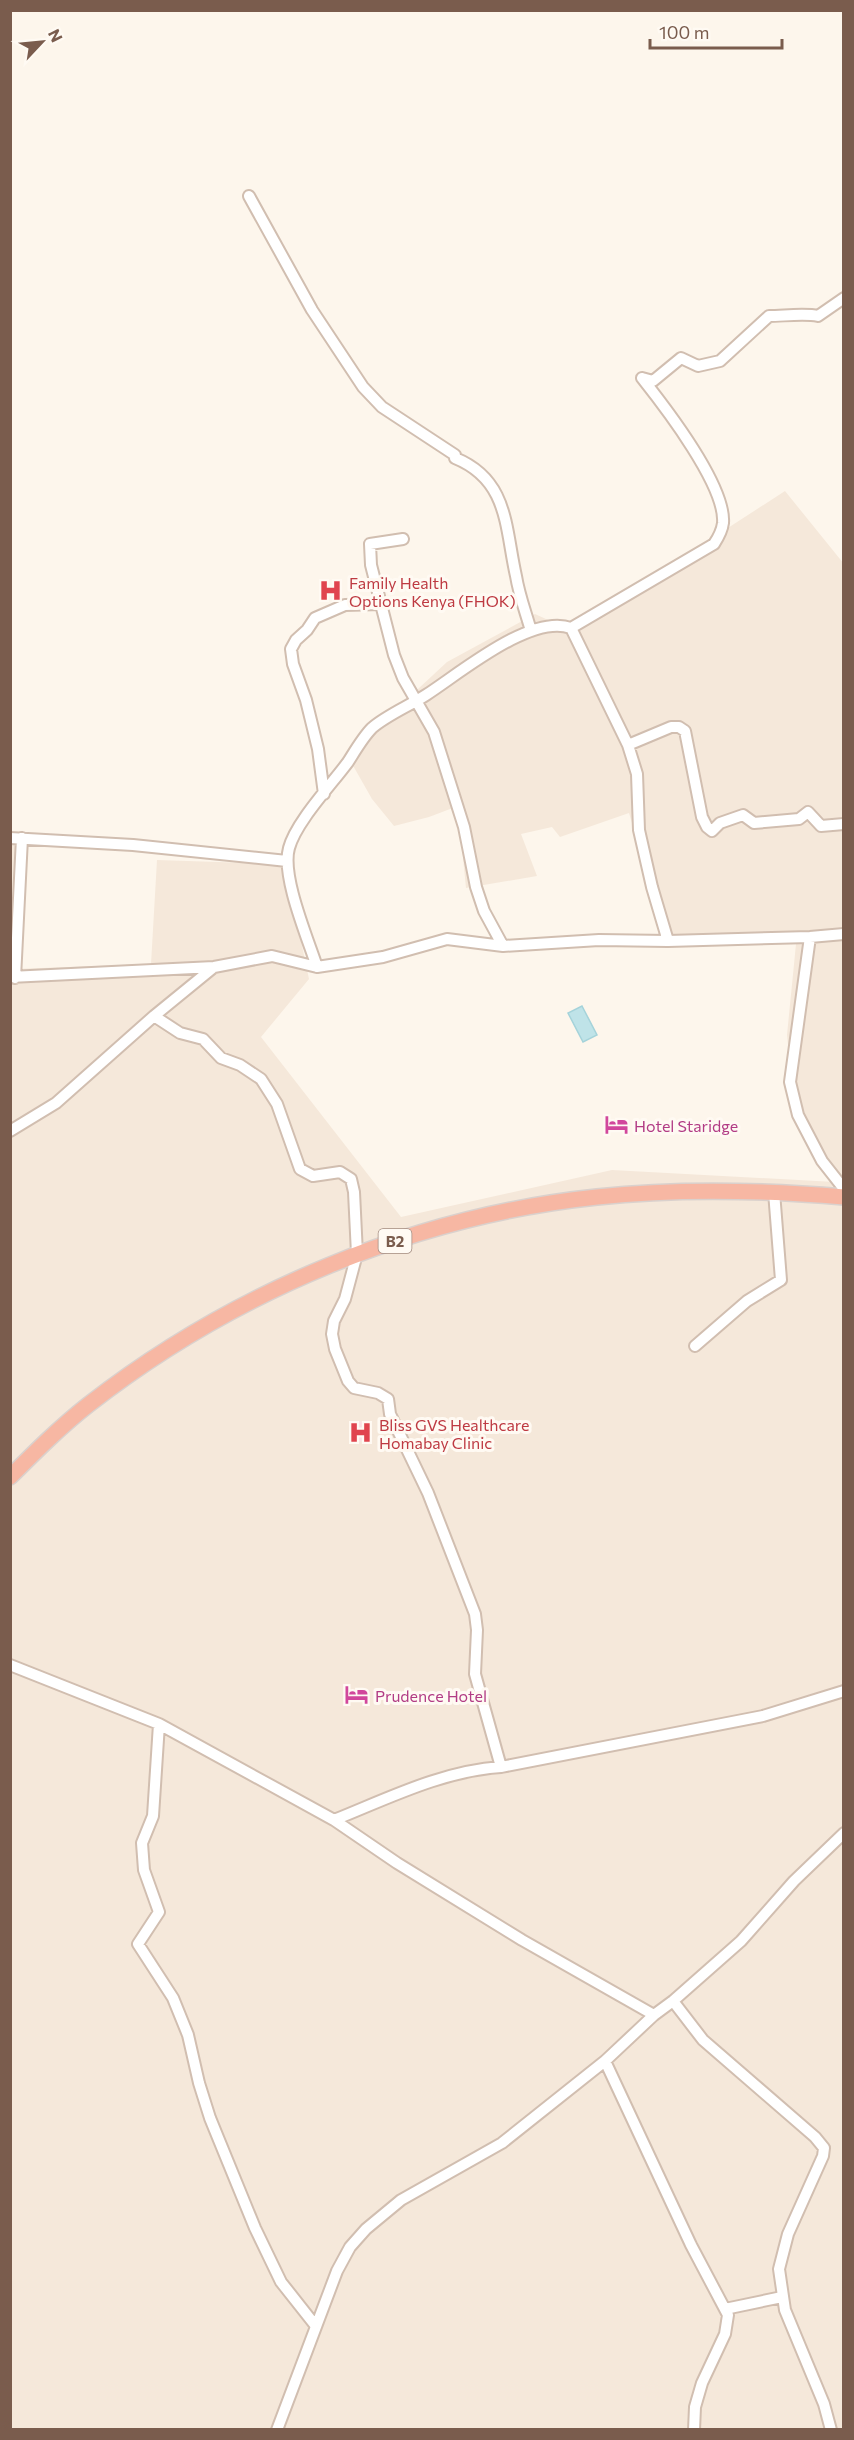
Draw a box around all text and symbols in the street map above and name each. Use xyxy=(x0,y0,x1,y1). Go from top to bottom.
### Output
north arrow xyxy=(12,12,72,72)
scale bar xyxy=(650,12,782,50)
text: 100 m xyxy=(659,21,709,43)
text: N xyxy=(45,26,67,45)
place label: Family Health Options Kenya (FHOK) xyxy=(349,573,516,610)
hospital icon: Family Health Options Kenya (FHOK) xyxy=(318,578,344,604)
hotel icon: Hotel Staridge xyxy=(603,1112,629,1138)
place label: Hotel Staridge xyxy=(634,1116,738,1135)
road number: B2 xyxy=(378,1229,412,1253)
place label: Bliss GVS Healthcare Homabay Clinic xyxy=(379,1415,529,1452)
hospital icon: Bliss GVS Healthcare Homabay Clinic xyxy=(348,1420,374,1446)
hotel icon: Prudence Hotel xyxy=(344,1682,370,1708)
place label: Prudence Hotel xyxy=(375,1686,487,1705)

